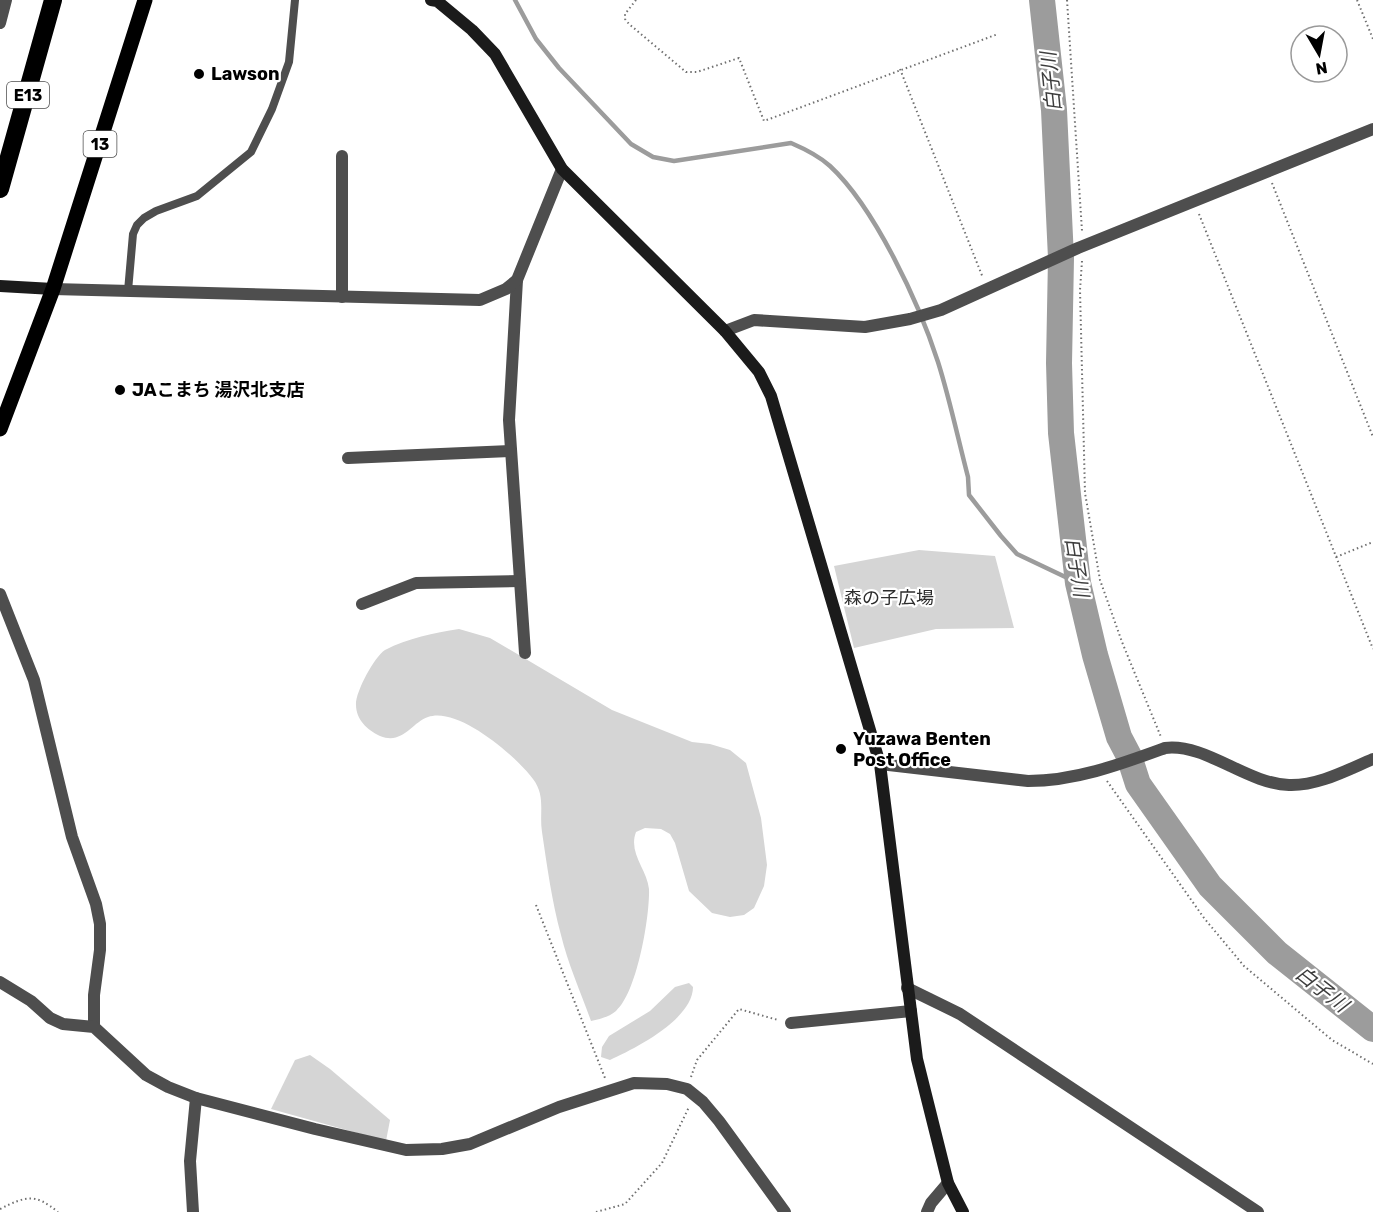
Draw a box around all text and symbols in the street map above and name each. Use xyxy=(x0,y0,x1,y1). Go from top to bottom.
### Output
north arrow xyxy=(1289,24,1349,84)
water label: 白子川 xyxy=(1036,49,1066,113)
text: N xyxy=(1314,58,1329,79)
place label: Lawson xyxy=(211,63,280,85)
marker: Lawson xyxy=(192,67,206,81)
road number: E13 xyxy=(7,82,49,108)
road number: 13 xyxy=(84,131,116,157)
place label: JAこまち 湯沢北支店 xyxy=(132,379,305,401)
marker: JAこまち 湯沢北支店 xyxy=(113,383,127,397)
water label: 白子川 xyxy=(1060,535,1094,600)
park label: 森の子広場 xyxy=(844,587,934,609)
place label: Yuzawa Benten Post Office xyxy=(853,728,991,771)
marker: Yuzawa Benten Post Office xyxy=(834,742,848,756)
water label: 白子川 xyxy=(1291,961,1355,1018)

